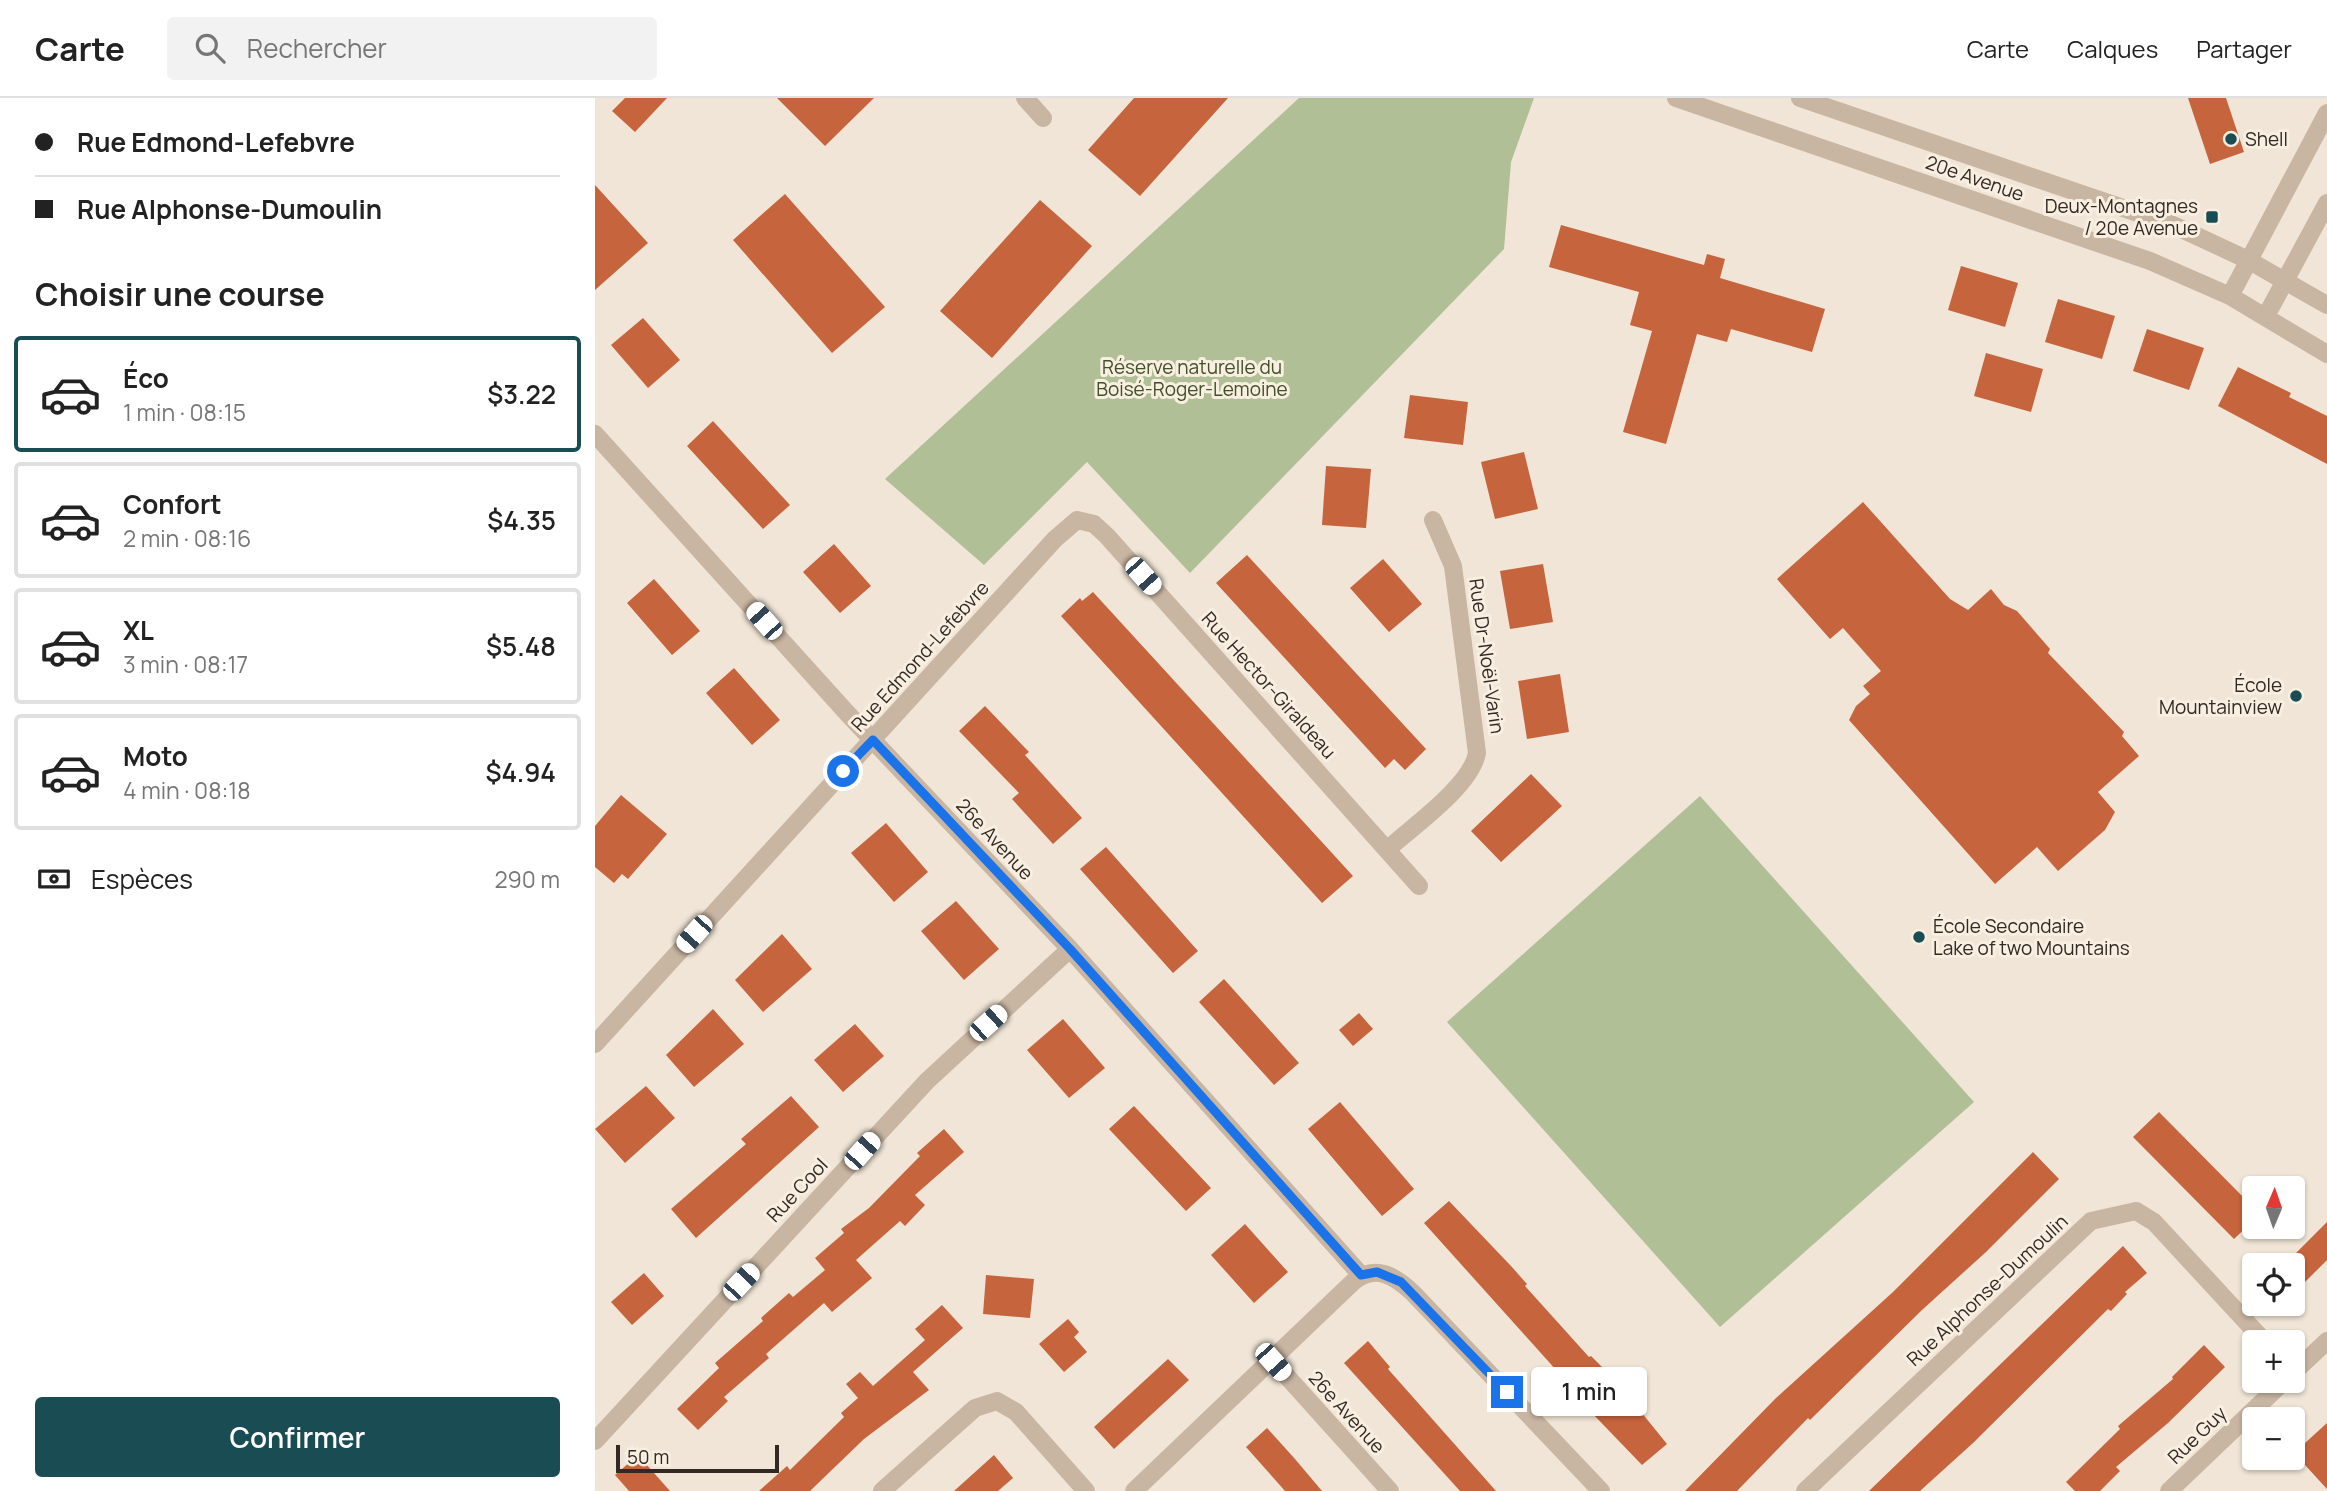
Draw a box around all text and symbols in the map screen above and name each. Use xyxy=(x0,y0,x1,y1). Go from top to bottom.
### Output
search box xyxy=(167,17,657,80)
text: Carte xyxy=(35,26,125,71)
icon: search xyxy=(191,29,229,67)
text: Rechercher xyxy=(247,30,387,66)
text: Carte xyxy=(1967,32,2029,65)
text: Calques xyxy=(2067,32,2158,65)
text: Partager xyxy=(2196,32,2292,65)
text: Rue Edmond-Lefebvre xyxy=(77,124,355,160)
place label: Shell xyxy=(2245,126,2288,152)
marker: Shell xyxy=(2223,131,2239,147)
street label: 20e Avenue xyxy=(1922,149,2028,207)
text: Rue Alphonse-Dumoulin xyxy=(77,191,382,227)
place label: Deux-Montagnes / 20e Avenue xyxy=(2045,193,2198,241)
marker: Deux-Montagnes / 20e Avenue xyxy=(2204,209,2220,225)
text: Choisir une course xyxy=(35,272,325,316)
park label: Réserve naturelle du Boisé-Roger-Lemoine xyxy=(1096,354,1288,402)
text: Éco xyxy=(123,360,169,396)
icon: car xyxy=(39,363,102,426)
text: $3.22 xyxy=(487,376,556,412)
text: 1 min · 08:15 xyxy=(123,396,246,428)
text: Confort xyxy=(123,486,222,522)
icon: car xyxy=(39,489,102,552)
text: $4.35 xyxy=(487,502,556,538)
text: 2 min · 08:16 xyxy=(123,522,251,554)
car xyxy=(1122,553,1165,599)
street label: Rue Edmond-Lefebvre xyxy=(845,575,995,737)
street label: Rue Dr-Noël-Varin xyxy=(1463,577,1511,735)
car xyxy=(743,598,786,644)
street label: Rue Hector-Giraldeau xyxy=(1196,606,1342,764)
text: XL xyxy=(123,612,154,648)
icon: car xyxy=(39,615,102,678)
text: $5.48 xyxy=(486,628,556,664)
text: 3 min · 08:17 xyxy=(123,648,248,680)
place label: École Mountainview xyxy=(2159,672,2282,720)
marker: École Mountainview xyxy=(2288,688,2304,704)
text: Moto xyxy=(123,738,188,774)
icon: car xyxy=(39,741,102,804)
text: $4.94 xyxy=(486,754,556,790)
route start xyxy=(827,755,859,787)
text: 4 min · 08:18 xyxy=(123,774,251,806)
street label: 26e Avenue xyxy=(951,793,1039,885)
icon: cash xyxy=(35,860,73,898)
text: Espèces xyxy=(91,861,193,897)
text: 290 m xyxy=(494,863,560,895)
car xyxy=(673,911,716,957)
place label: École Secondaire Lake of two Mountains xyxy=(1933,913,2130,961)
marker: École Secondaire Lake of two Mountains xyxy=(1911,929,1927,945)
car xyxy=(966,1001,1011,1045)
car xyxy=(841,1128,884,1174)
street label: Rue Cool xyxy=(761,1152,833,1228)
north arrow xyxy=(2242,1176,2305,1239)
map controls xyxy=(2242,1176,2305,1470)
street label: Rue Alphonse-Dumoulin xyxy=(1901,1208,2073,1372)
button: locate xyxy=(2242,1253,2305,1316)
car xyxy=(719,1259,764,1305)
button: + xyxy=(2242,1330,2305,1393)
car xyxy=(1252,1339,1295,1385)
street label: 26e Avenue xyxy=(1303,1365,1391,1459)
callout: 1 min xyxy=(1531,1368,1647,1416)
text: 1 min xyxy=(1562,1375,1616,1407)
route end xyxy=(1491,1376,1523,1408)
button: Confirmer xyxy=(35,1397,560,1477)
street label: Rue Guy xyxy=(2162,1400,2232,1470)
button: − xyxy=(2242,1407,2305,1470)
scale bar xyxy=(616,1442,779,1474)
text: 50 m xyxy=(627,1444,669,1470)

